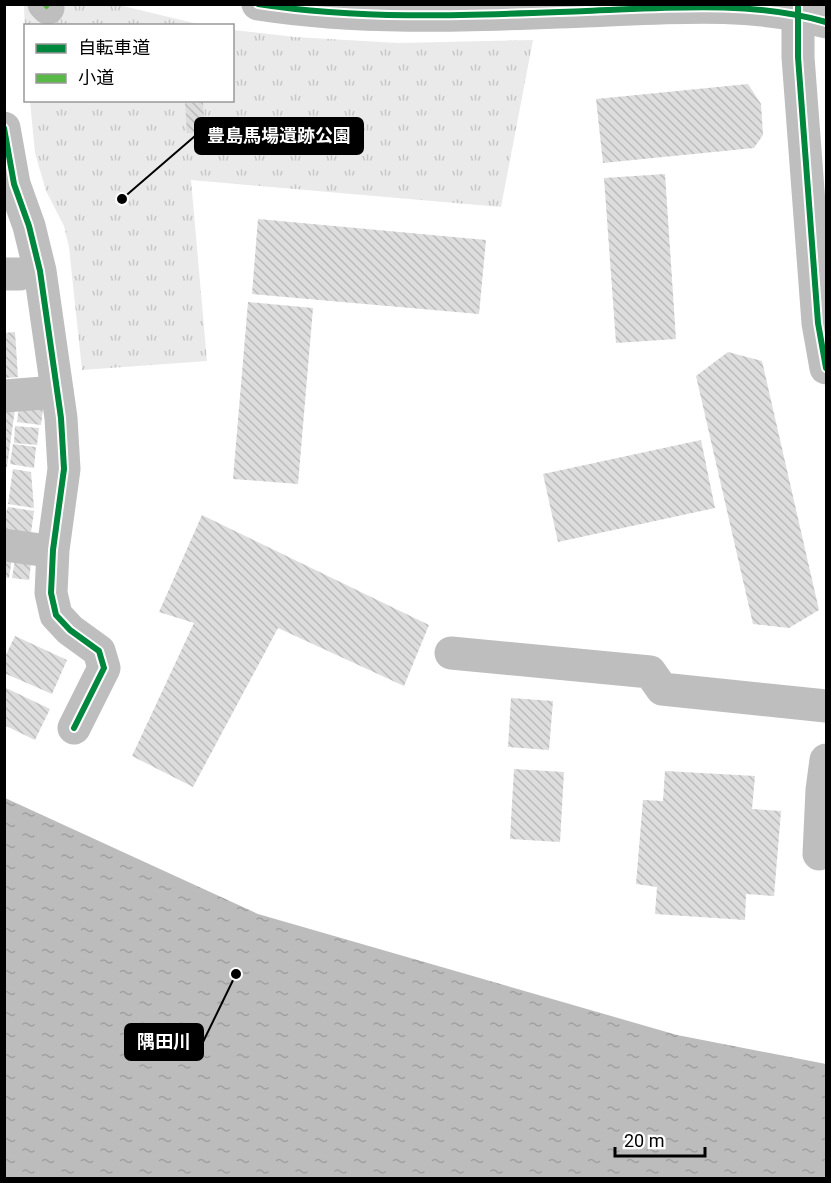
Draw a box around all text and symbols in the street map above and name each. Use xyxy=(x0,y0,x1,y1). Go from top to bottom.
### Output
legend xyxy=(24,24,234,102)
text: 自転車道 xyxy=(78,37,150,58)
text: 小道 xyxy=(78,67,114,88)
callout: 豊島馬場遺跡公園 xyxy=(195,118,363,154)
text: 豊島馬場遺跡公園 xyxy=(207,125,351,146)
callout: 隅田川 xyxy=(125,1024,203,1060)
text: 隅田川 xyxy=(137,1031,191,1052)
scale bar xyxy=(615,1120,705,1158)
text: 20 m xyxy=(624,1130,664,1151)

